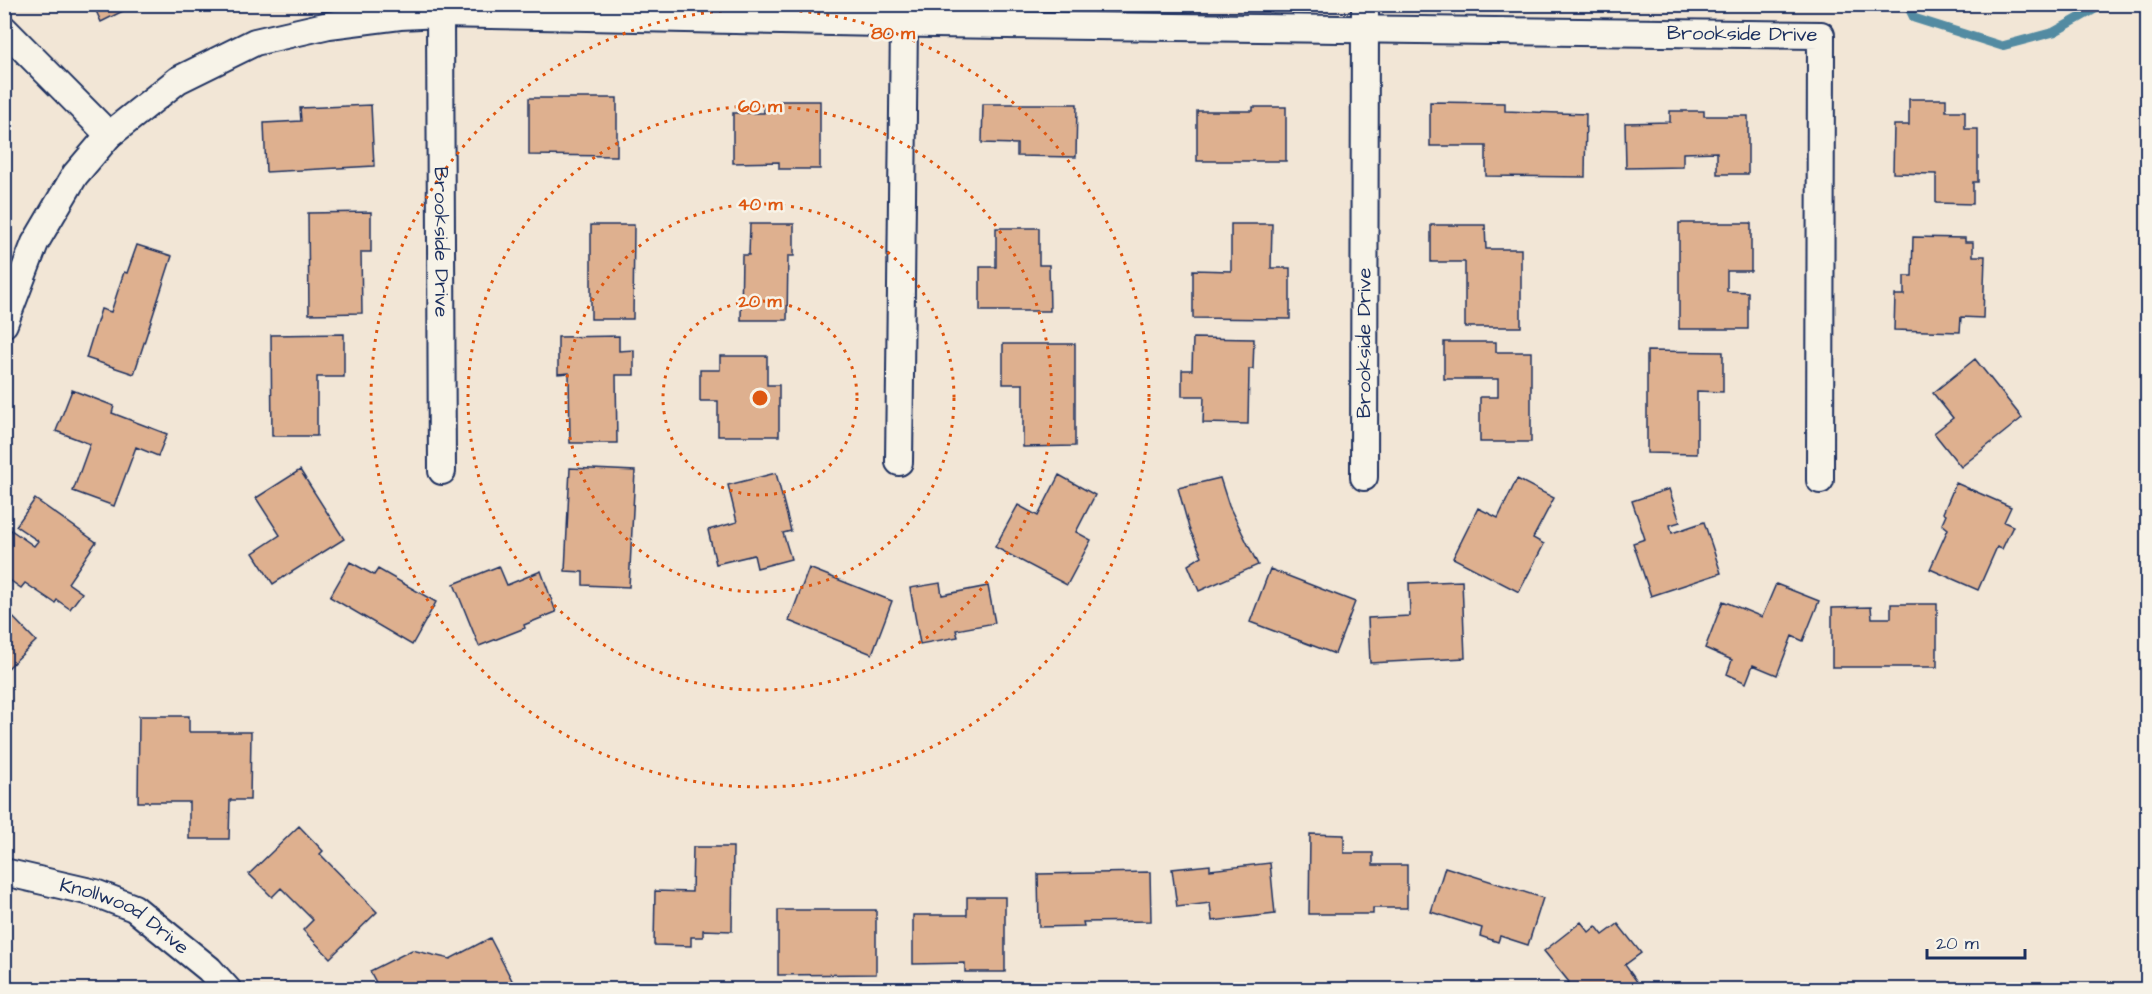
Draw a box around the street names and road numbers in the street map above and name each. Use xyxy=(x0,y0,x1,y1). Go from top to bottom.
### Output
street label: Brookside Drive xyxy=(1667,19,1818,49)
street label: Brookside Drive xyxy=(427,167,455,317)
street label: Brookside Drive xyxy=(1350,268,1378,418)
street label: Knollwood Drive xyxy=(57,871,195,961)

